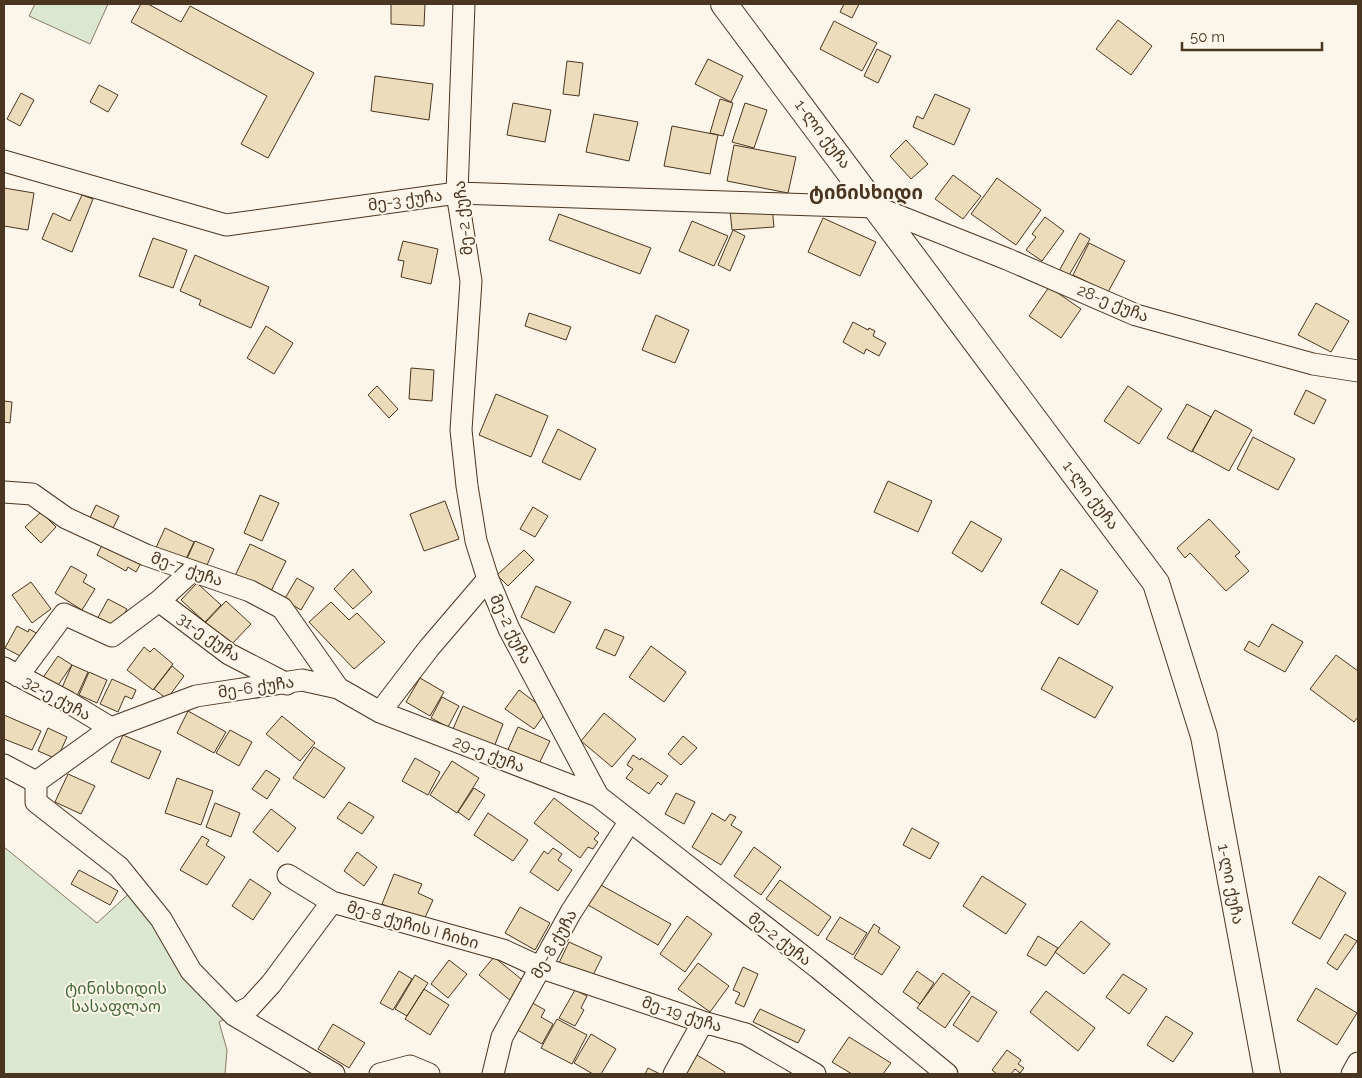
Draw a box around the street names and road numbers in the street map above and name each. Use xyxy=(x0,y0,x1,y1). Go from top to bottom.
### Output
street label: 1-ლი ქუჩა xyxy=(790,96,855,173)
street label: მე-2 ქუჩა xyxy=(450,180,476,256)
street label: მე-3 ქუჩა xyxy=(367,185,443,215)
street label: 28-ე ქუჩა xyxy=(1074,280,1152,326)
street label: 1-ლი ქუჩა xyxy=(1058,457,1123,534)
street label: მე-7 ქუჩა xyxy=(148,548,226,590)
street label: მე-2 ქუჩა xyxy=(486,591,536,667)
street label: 31-ე ქუჩა xyxy=(174,608,244,666)
street label: 32-ე ქუჩა xyxy=(20,672,94,724)
street label: მე-6 ქუჩა xyxy=(217,672,295,702)
street label: 29-ე ქუჩა xyxy=(450,732,528,776)
street label: 1-ლი ქუჩა xyxy=(1213,842,1248,926)
street label: მე-8 ქუჩის I ჩიხი xyxy=(345,897,481,953)
street label: მე-8 ქუჩა xyxy=(527,906,581,982)
street label: მე-2 ქუჩა xyxy=(744,908,816,970)
street label: მე-19 ქუჩა xyxy=(640,992,724,1036)

